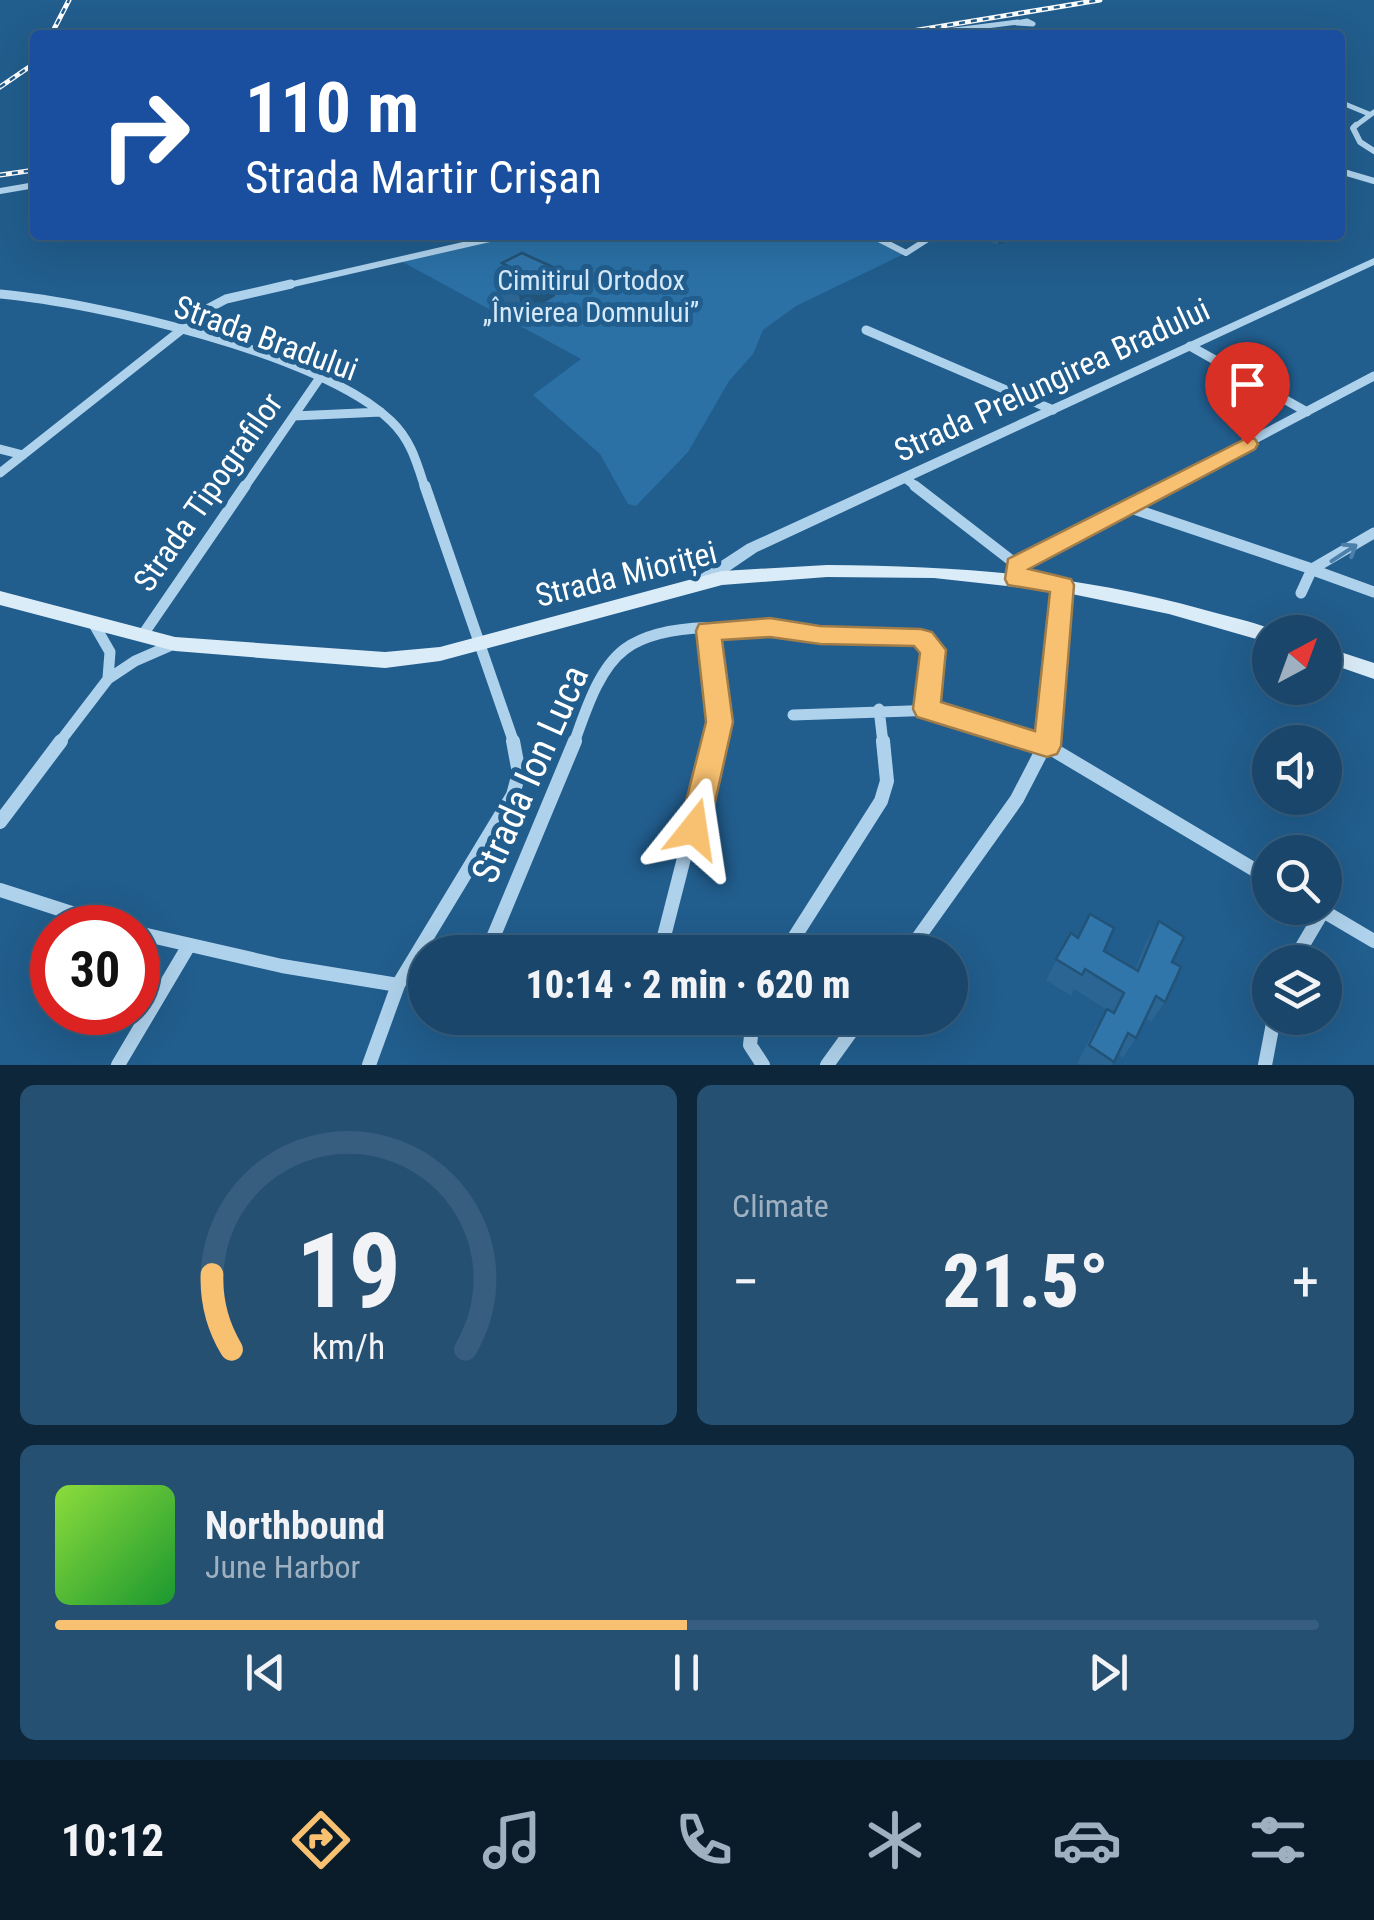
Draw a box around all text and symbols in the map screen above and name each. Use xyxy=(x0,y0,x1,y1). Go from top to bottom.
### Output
text: 110 m xyxy=(245,67,419,149)
icon: right xyxy=(80,70,210,200)
text: Strada Martir Crișan xyxy=(245,151,602,204)
park label: Cimitirul Ortodox „Învierea Domnului” xyxy=(483,264,699,329)
street label: Strada Bradului xyxy=(169,287,363,389)
street label: Strada Prelungirea Bradului xyxy=(888,290,1216,470)
pin xyxy=(1205,342,1290,445)
icon: arrive xyxy=(1220,357,1275,412)
street label: Strada Tipografilor xyxy=(126,385,291,598)
street label: Strada Mioriței xyxy=(531,533,721,615)
one-way arrow xyxy=(1329,542,1357,563)
north arrow xyxy=(1252,615,1342,705)
map controls xyxy=(1252,615,1342,1035)
street label: Strada Ion Luca xyxy=(463,659,597,889)
button: sound xyxy=(1252,725,1342,815)
position arrow xyxy=(642,777,746,881)
button: search xyxy=(1252,835,1342,925)
speed limit sign: 30 xyxy=(30,905,160,1035)
button: layers xyxy=(1252,945,1342,1035)
text: 10:14 · 2 min · 620 m xyxy=(526,963,850,1007)
text: Climate xyxy=(732,1187,829,1225)
text: 19 xyxy=(296,1211,401,1332)
text: 21.5° xyxy=(943,1237,1109,1325)
text: − xyxy=(732,1250,760,1314)
text: + xyxy=(1292,1250,1319,1314)
text: km/h xyxy=(312,1326,385,1368)
text: Northbound xyxy=(205,1504,385,1548)
text: June Harbor xyxy=(205,1548,360,1586)
icon: previous xyxy=(238,1645,293,1700)
icon: pause xyxy=(659,1645,714,1700)
icon: next xyxy=(1081,1645,1136,1700)
icon: directions xyxy=(286,1805,356,1875)
icon: music xyxy=(477,1805,547,1875)
icon: phone xyxy=(669,1805,739,1875)
icon: climate xyxy=(860,1805,930,1875)
icon: car xyxy=(1052,1805,1122,1875)
icon: filters xyxy=(1243,1805,1313,1875)
text: 10:12 xyxy=(61,1814,164,1867)

